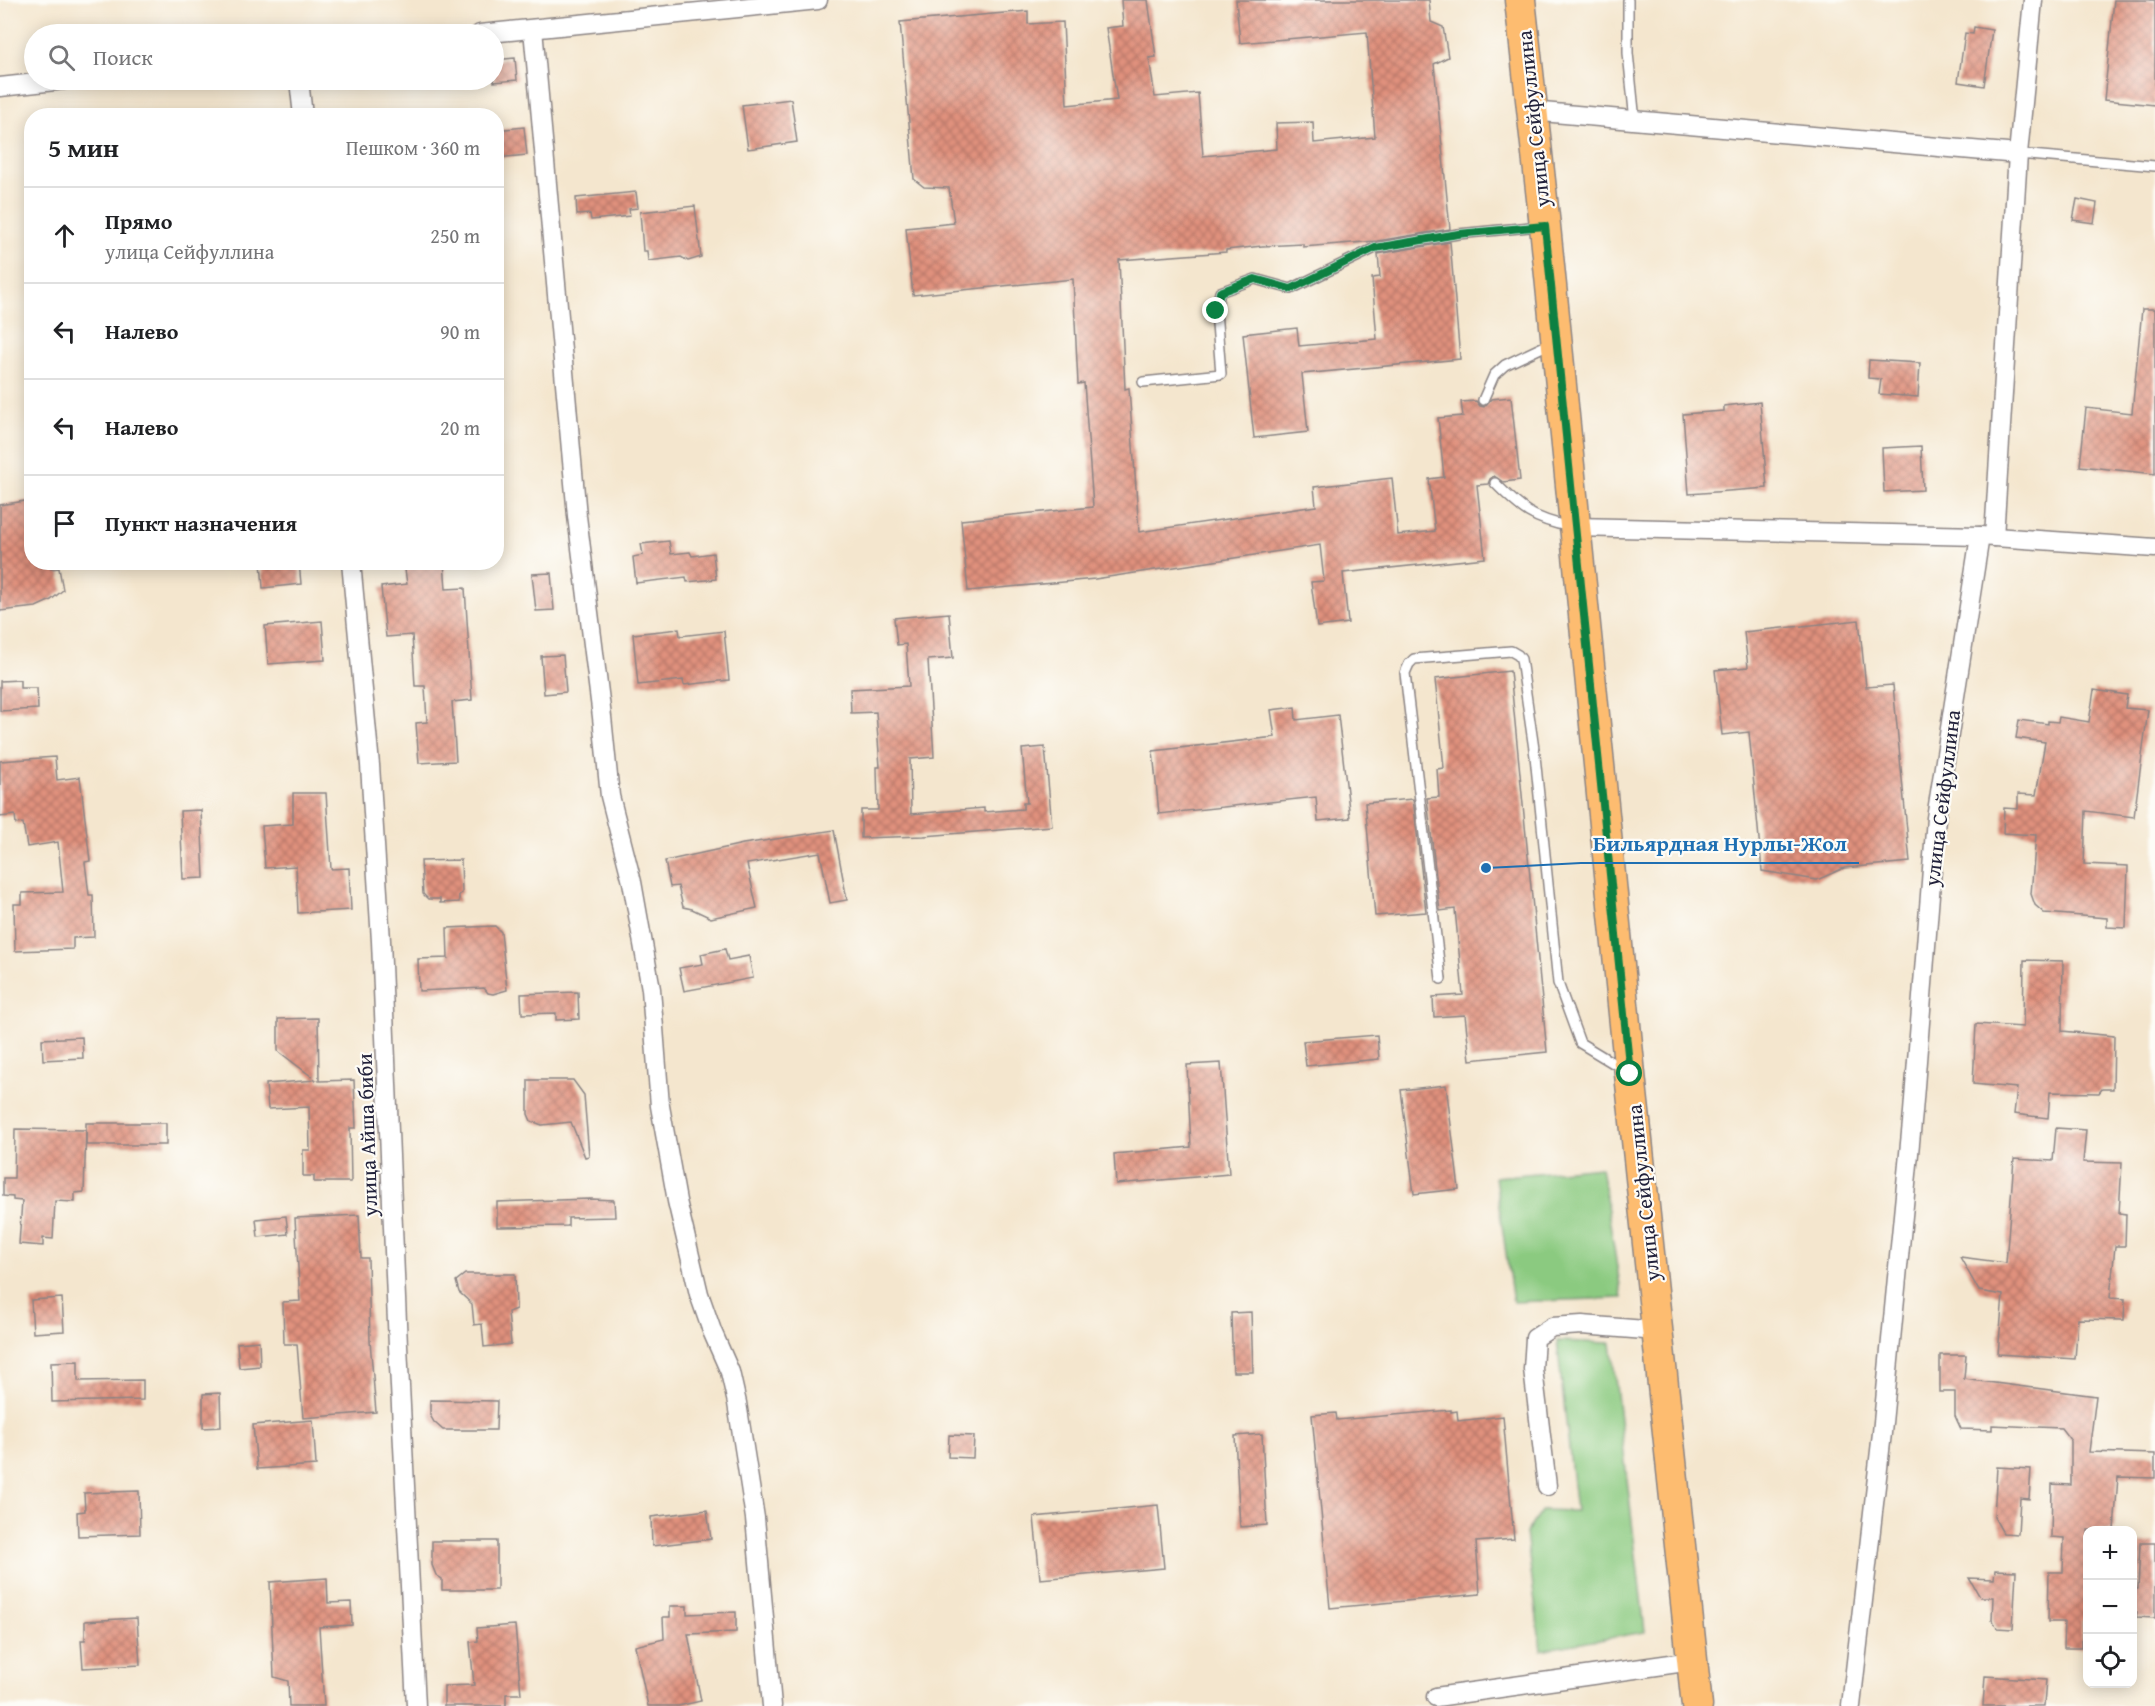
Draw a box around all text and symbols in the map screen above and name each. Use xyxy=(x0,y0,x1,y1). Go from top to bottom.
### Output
search box xyxy=(24,24,504,90)
street label: улица Сейфуллина xyxy=(1508,29,1558,210)
icon: search xyxy=(45,41,78,74)
text: Поиск xyxy=(93,41,153,73)
text: 5 мин xyxy=(48,128,119,167)
text: Пешком · 360 m xyxy=(346,133,480,162)
text: Прямо xyxy=(105,205,172,237)
icon: ahead xyxy=(48,219,81,252)
text: 250 m xyxy=(430,221,480,250)
text: улица Сейфуллина xyxy=(105,237,274,266)
route end xyxy=(1202,297,1228,323)
icon: left xyxy=(48,315,81,348)
text: Налево xyxy=(105,315,178,347)
text: 90 m xyxy=(440,317,480,346)
icon: left xyxy=(48,411,81,444)
text: Налево xyxy=(105,411,178,443)
text: 20 m xyxy=(440,413,480,442)
icon: arrive xyxy=(48,507,81,540)
text: Пункт назначения xyxy=(105,507,297,539)
street label: улица Сейфуллина xyxy=(1916,708,1968,889)
callout: Бильярдная Нурлы-Жол xyxy=(1581,823,1859,863)
text: Бильярдная Нурлы-Жол xyxy=(1593,827,1847,859)
street label: улица Айша биби xyxy=(349,1053,385,1218)
route start xyxy=(1616,1060,1642,1086)
street label: улица Сейфуллина xyxy=(1618,1103,1668,1284)
map controls xyxy=(2083,1526,2137,1688)
button: + xyxy=(2083,1526,2137,1580)
button: − xyxy=(2083,1580,2137,1634)
button: locate xyxy=(2083,1634,2137,1688)

